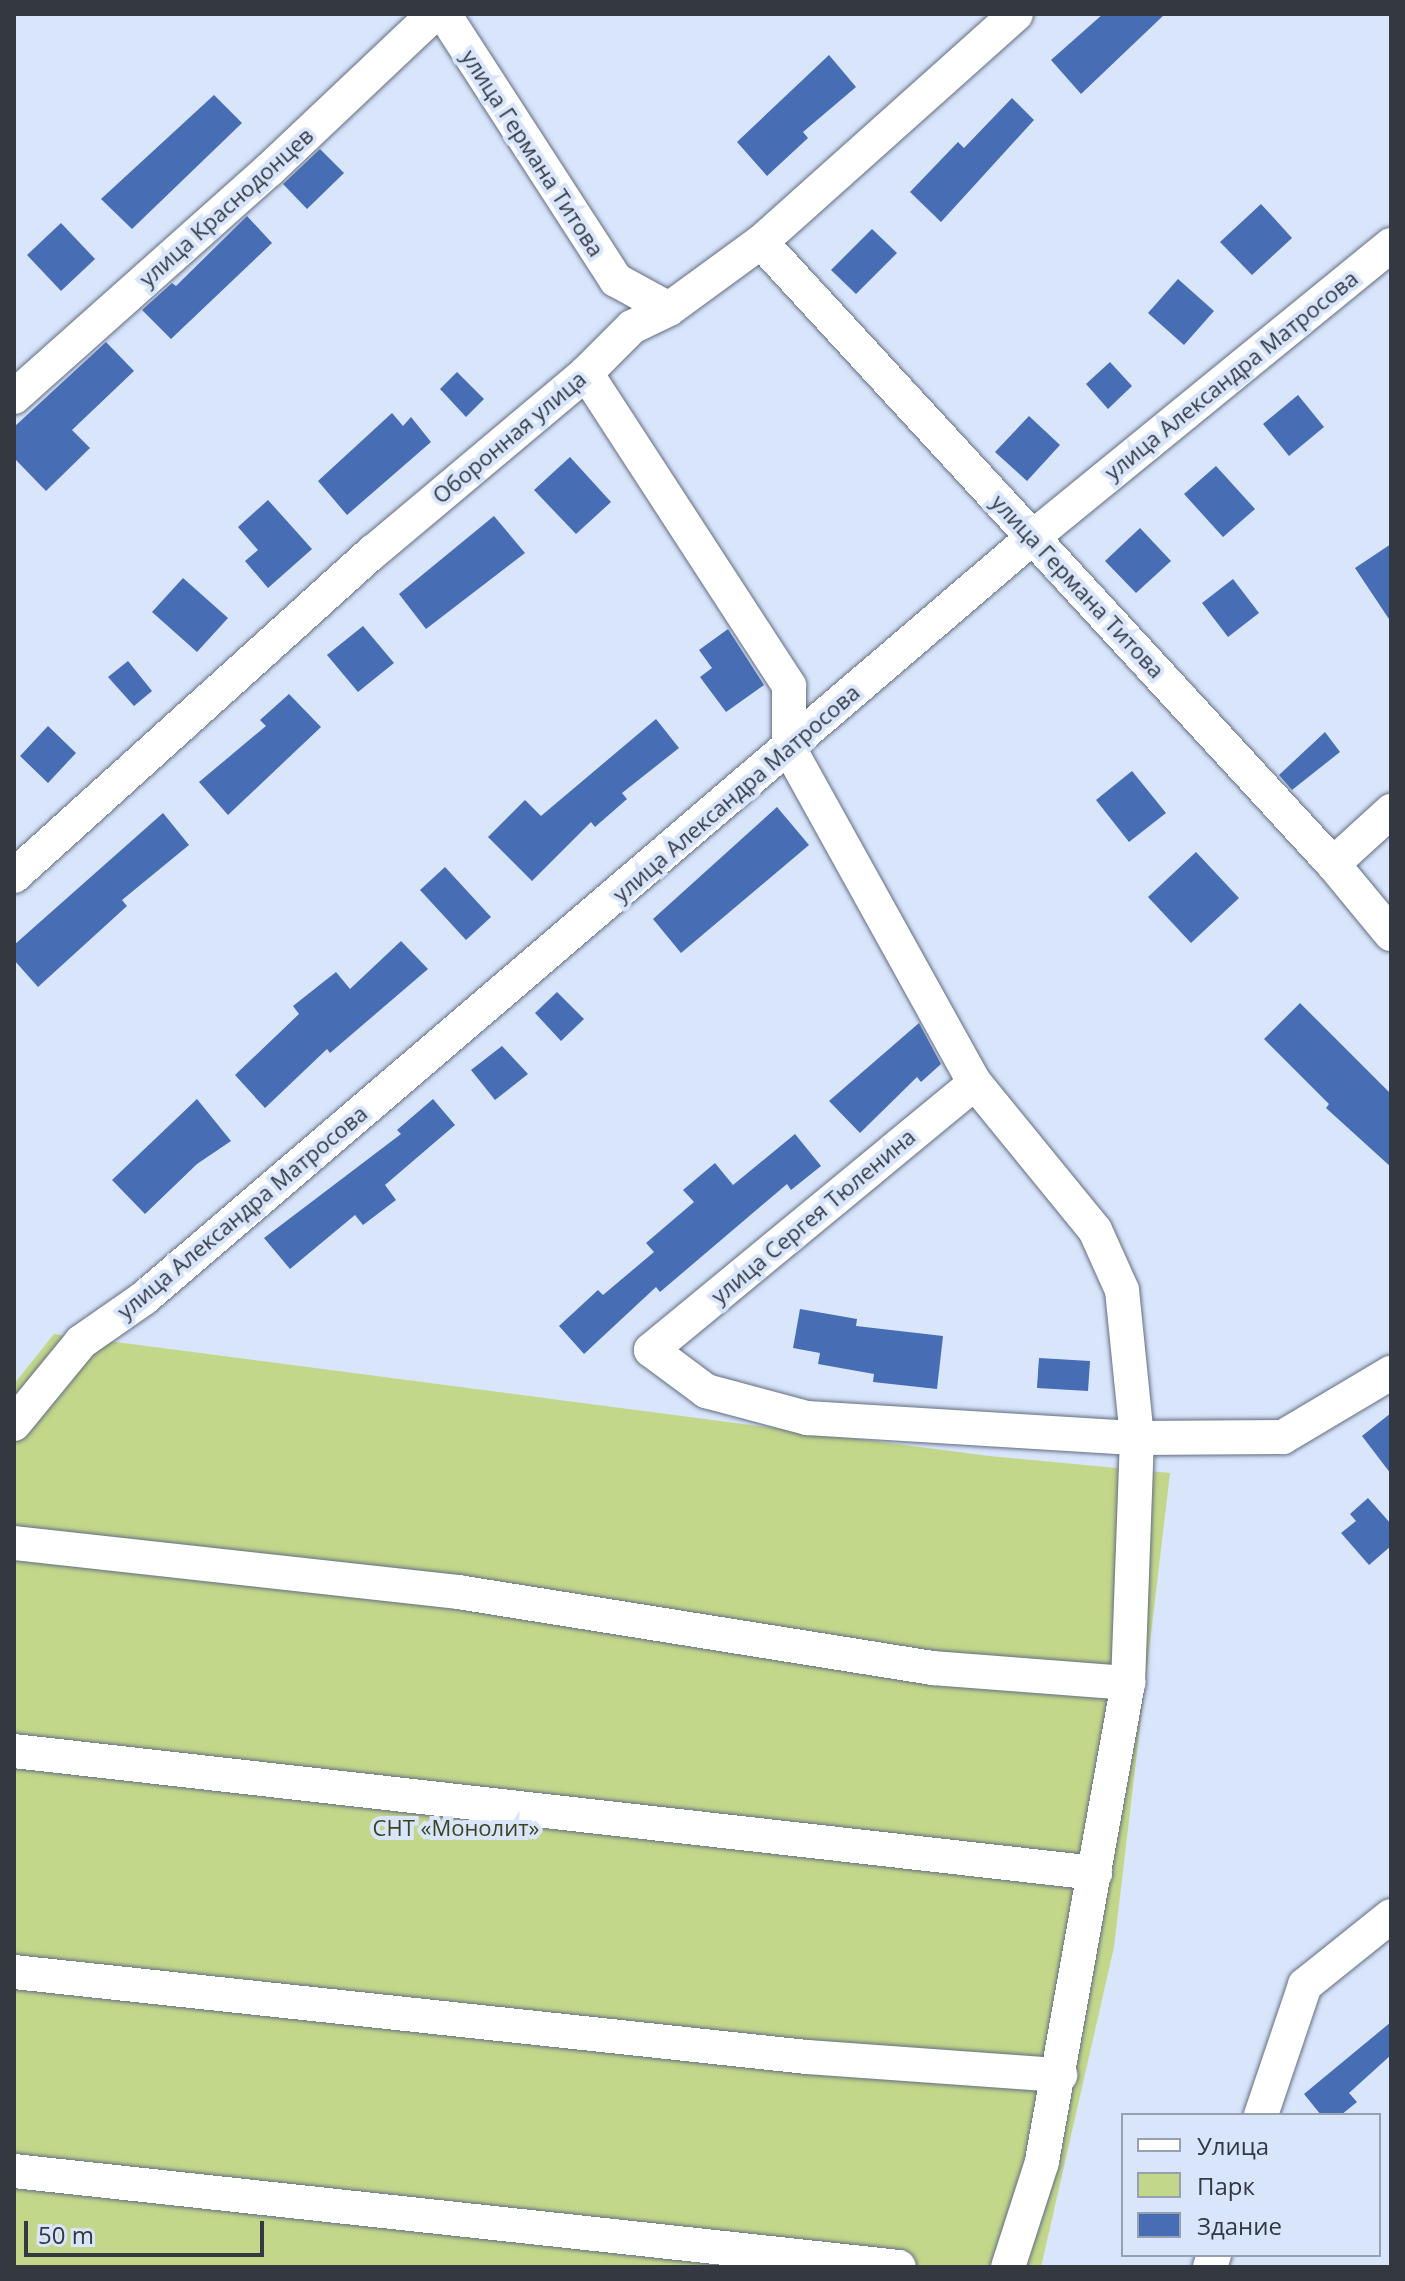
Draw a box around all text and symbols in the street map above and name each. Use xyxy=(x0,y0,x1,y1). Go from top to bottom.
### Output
street label: улица Германа Титова xyxy=(456,45,610,261)
street label: улица Краснодонцев xyxy=(134,122,318,292)
street label: улица Александра Матросова xyxy=(1099,265,1363,485)
street label: Оборонная улица xyxy=(427,365,591,509)
street label: улица Германа Титова xyxy=(986,489,1170,683)
street label: улица Александра Матросова xyxy=(607,679,865,907)
street label: улица Александра Матросова xyxy=(112,1100,372,1324)
street label: улица Сергея Тюленина xyxy=(706,1123,920,1309)
park label: СНТ «Монолит» xyxy=(373,1815,539,1841)
legend xyxy=(1121,2113,1381,2257)
text: Улица xyxy=(1197,2129,1269,2162)
text: Парк xyxy=(1197,2169,1255,2202)
scale bar xyxy=(28,2205,268,2255)
text: Здание xyxy=(1197,2209,1282,2242)
text: 50 m xyxy=(38,2218,94,2251)

